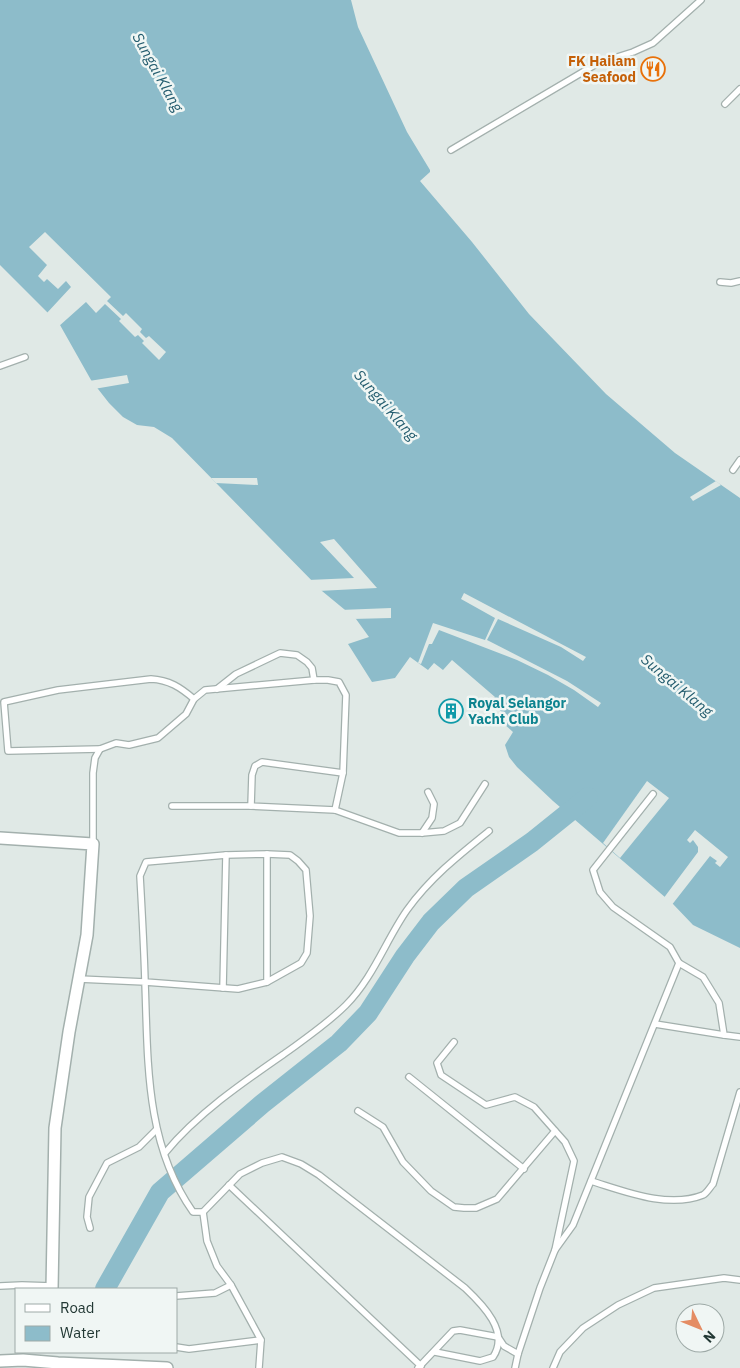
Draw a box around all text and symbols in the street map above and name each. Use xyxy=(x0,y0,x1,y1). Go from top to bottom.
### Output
water label: Sungai Klang xyxy=(128,29,188,116)
place label: FK Hailam Seafood xyxy=(568,52,636,86)
restaurant icon: FK Hailam Seafood xyxy=(640,56,666,82)
water label: Sungai Klang xyxy=(350,366,423,445)
water label: Sungai Klang xyxy=(637,650,718,721)
place label: Royal Selangor Yacht Club xyxy=(468,694,566,728)
building icon: Royal Selangor Yacht Club xyxy=(438,698,464,724)
legend xyxy=(15,1288,178,1353)
text: Road xyxy=(60,1298,95,1317)
north arrow xyxy=(675,1303,725,1353)
text: Water xyxy=(60,1323,101,1342)
text: N xyxy=(699,1327,720,1347)

